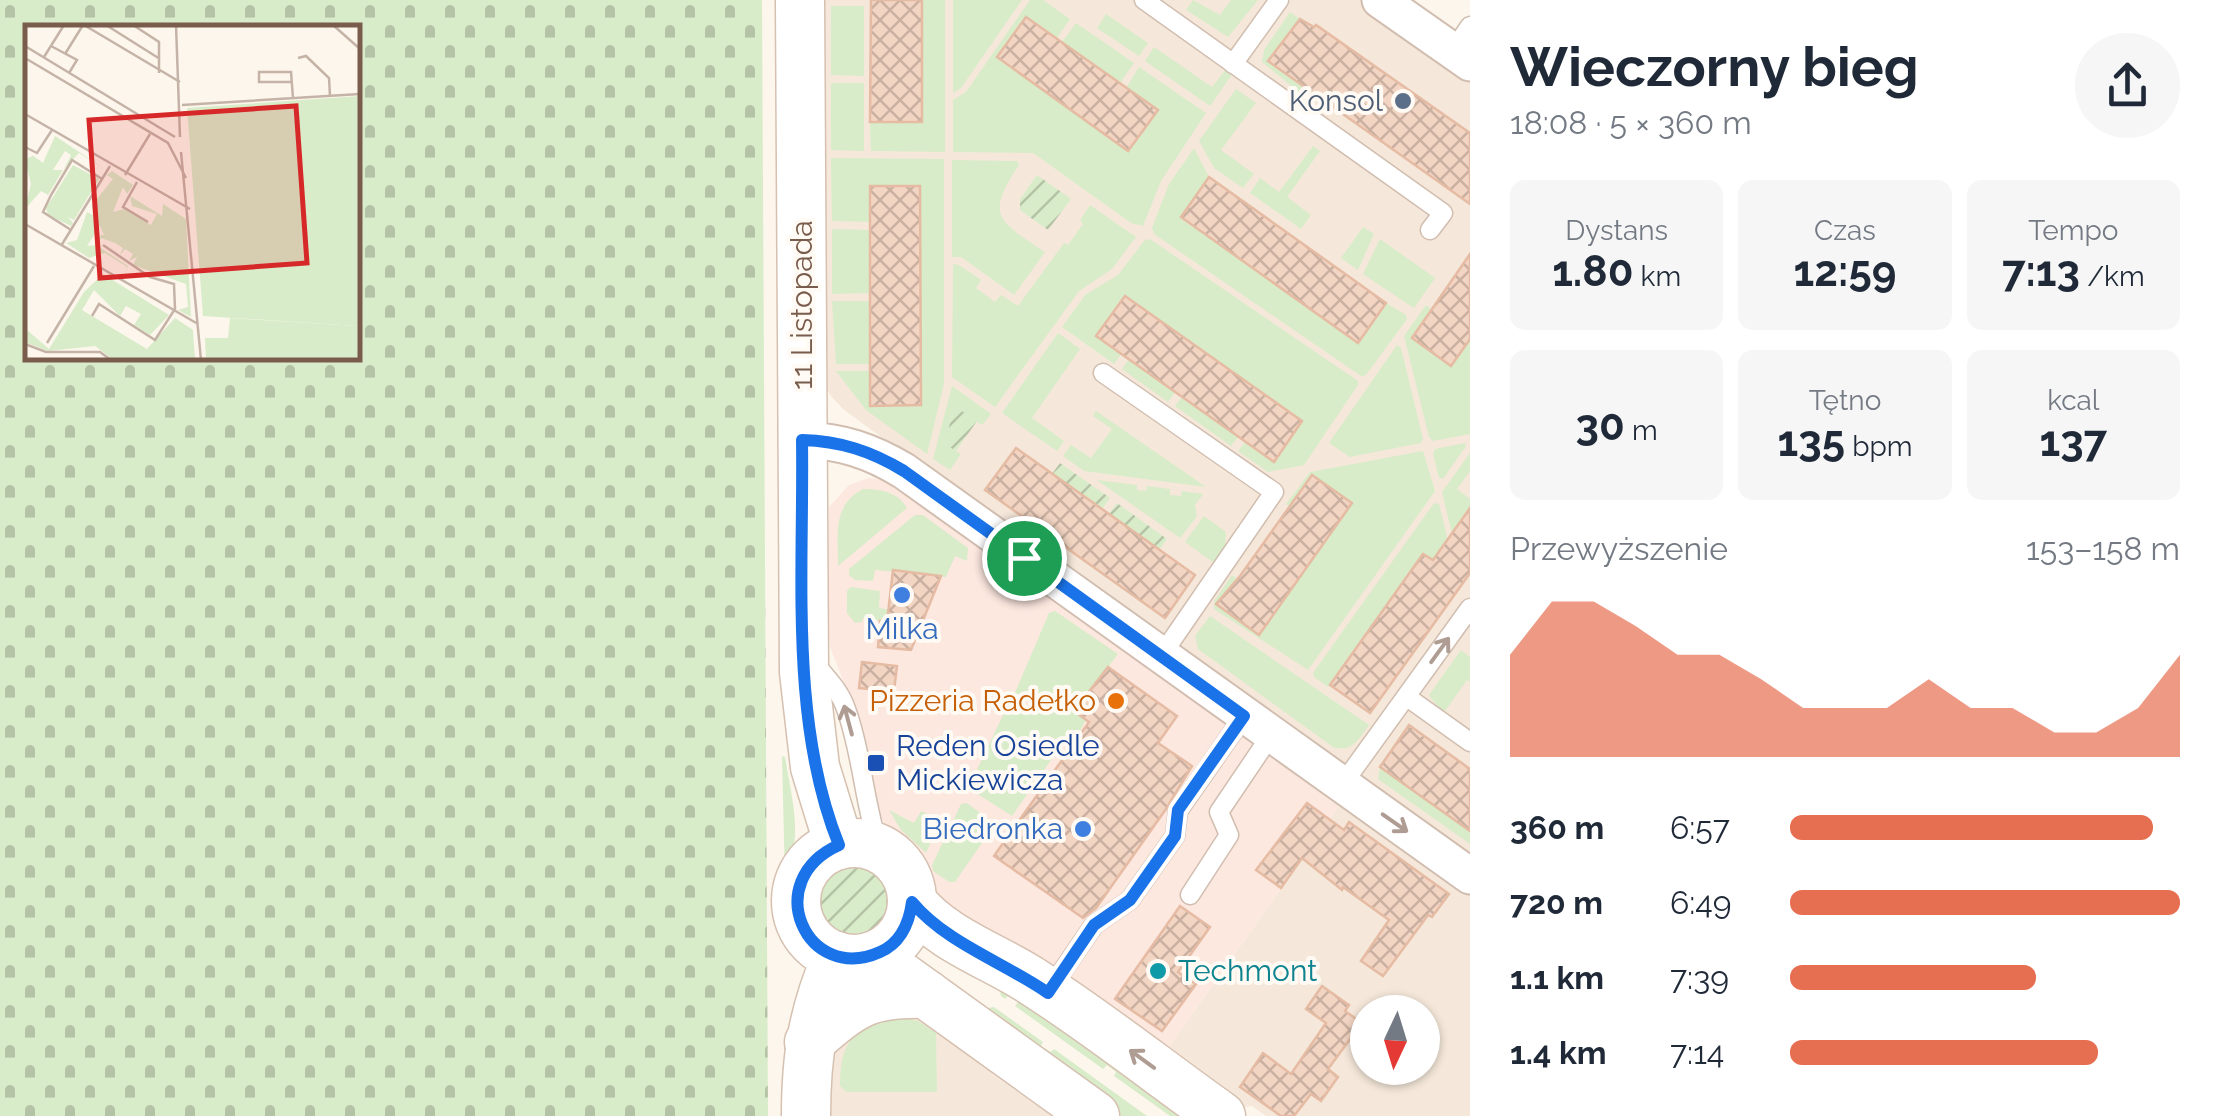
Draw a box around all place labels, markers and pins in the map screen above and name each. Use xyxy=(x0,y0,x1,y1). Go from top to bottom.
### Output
place label: Konsol xyxy=(1289,83,1384,118)
marker: Konsol xyxy=(1392,90,1414,112)
pin xyxy=(982,516,1067,601)
marker: Milka xyxy=(891,584,913,606)
place label: Milka xyxy=(865,611,939,646)
place label: Pizzeria Radełko xyxy=(869,683,1096,718)
marker: Pizzeria Radełko xyxy=(1105,690,1127,712)
place label: Reden Osiedle Mickiewicza xyxy=(896,728,1100,797)
marker: Reden Osiedle Mickiewicza xyxy=(865,752,887,774)
place label: Biedronka xyxy=(923,811,1063,846)
marker: Biedronka xyxy=(1072,818,1094,840)
place label: Techmont xyxy=(1178,953,1317,988)
marker: Techmont xyxy=(1147,960,1169,982)

